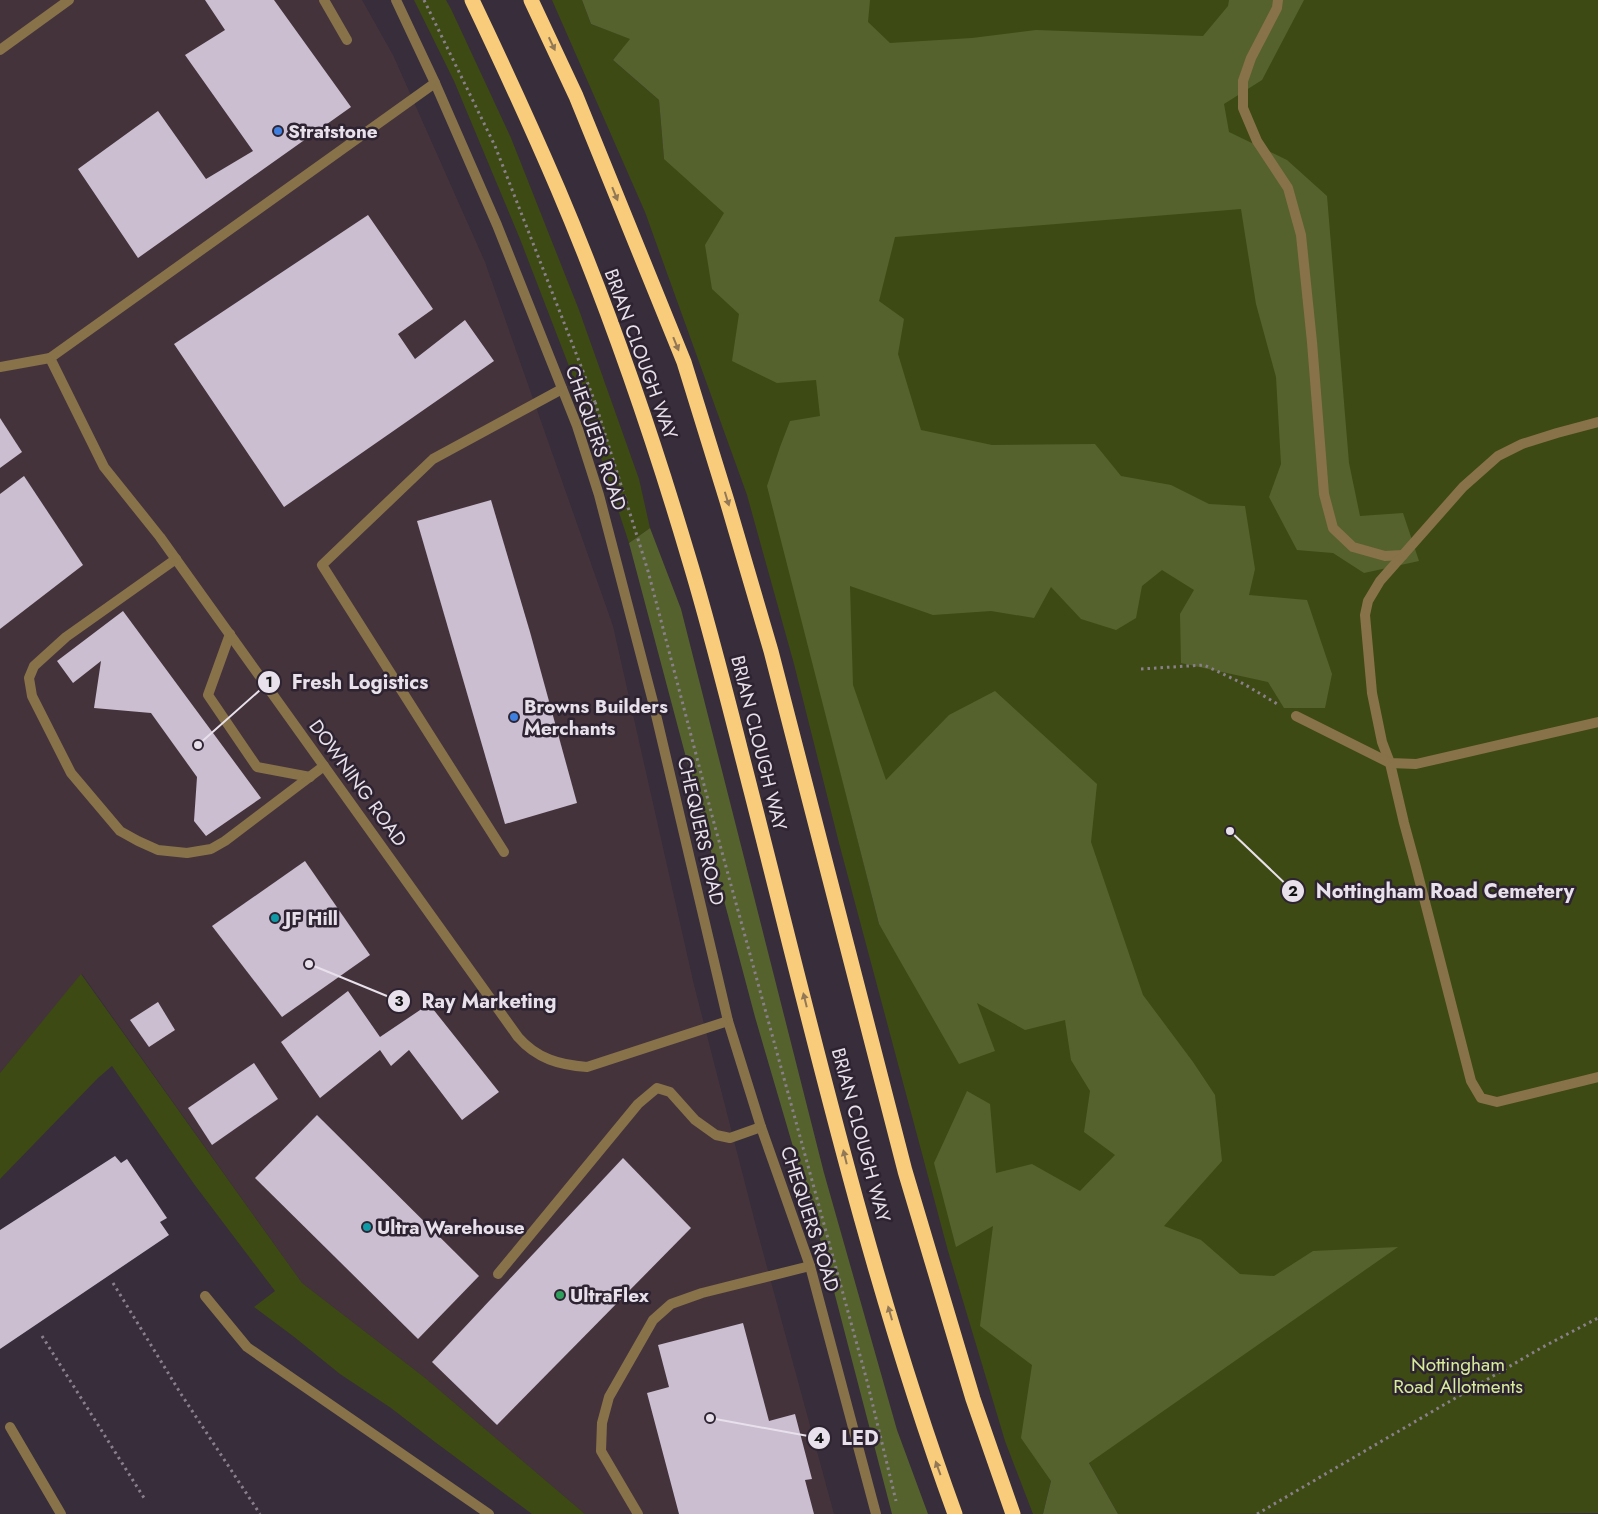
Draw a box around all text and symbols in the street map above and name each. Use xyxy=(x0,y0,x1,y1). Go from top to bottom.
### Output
one-way arrow xyxy=(548,37,556,51)
place label: Stratstone xyxy=(288,118,378,145)
marker: Stratstone xyxy=(272,125,284,137)
one-way arrow xyxy=(612,187,620,201)
street label: BRIAN CLOUGH WAY xyxy=(598,265,685,443)
one-way arrow xyxy=(673,337,681,352)
street label: CHEQUERS ROAD xyxy=(559,362,633,514)
one-way arrow xyxy=(723,492,731,507)
street label: BRIAN CLOUGH WAY xyxy=(724,653,794,834)
callout: Fresh Logistics xyxy=(257,664,438,699)
text: Fresh Logistics xyxy=(292,668,428,697)
text: 1 xyxy=(265,671,273,693)
place label: Browns Builders Merchants xyxy=(524,693,668,742)
marker: Browns Builders Merchants xyxy=(508,711,520,723)
street label: DOWNING ROAD xyxy=(303,714,413,852)
street label: CHEQUERS ROAD xyxy=(671,754,731,908)
callout: Nottingham Road Cemetery xyxy=(1281,874,1584,909)
text: Nottingham Road Cemetery xyxy=(1316,877,1575,906)
text: 2 xyxy=(1288,880,1298,902)
place label: JF Hill xyxy=(281,905,338,932)
marker: JF Hill xyxy=(269,912,281,924)
callout: Ray Marketing xyxy=(386,983,566,1018)
text: Ray Marketing xyxy=(421,987,557,1016)
text: 3 xyxy=(394,990,404,1012)
one-way arrow xyxy=(800,992,808,1007)
street label: BRIAN CLOUGH WAY xyxy=(825,1045,897,1226)
street label: CHEQUERS ROAD xyxy=(774,1143,846,1295)
one-way arrow xyxy=(841,1150,849,1165)
place label: Ultra Warehouse xyxy=(377,1214,525,1241)
marker: Ultra Warehouse xyxy=(361,1221,373,1233)
place label: UltraFlex xyxy=(570,1282,650,1309)
marker: UltraFlex xyxy=(554,1289,566,1301)
one-way arrow xyxy=(885,1306,893,1321)
park label: Nottingham Road Allotments xyxy=(1393,1351,1523,1400)
callout: LED xyxy=(806,1421,889,1456)
text: LED xyxy=(841,1424,879,1453)
text: 4 xyxy=(814,1427,824,1449)
one-way arrow xyxy=(934,1460,942,1475)

